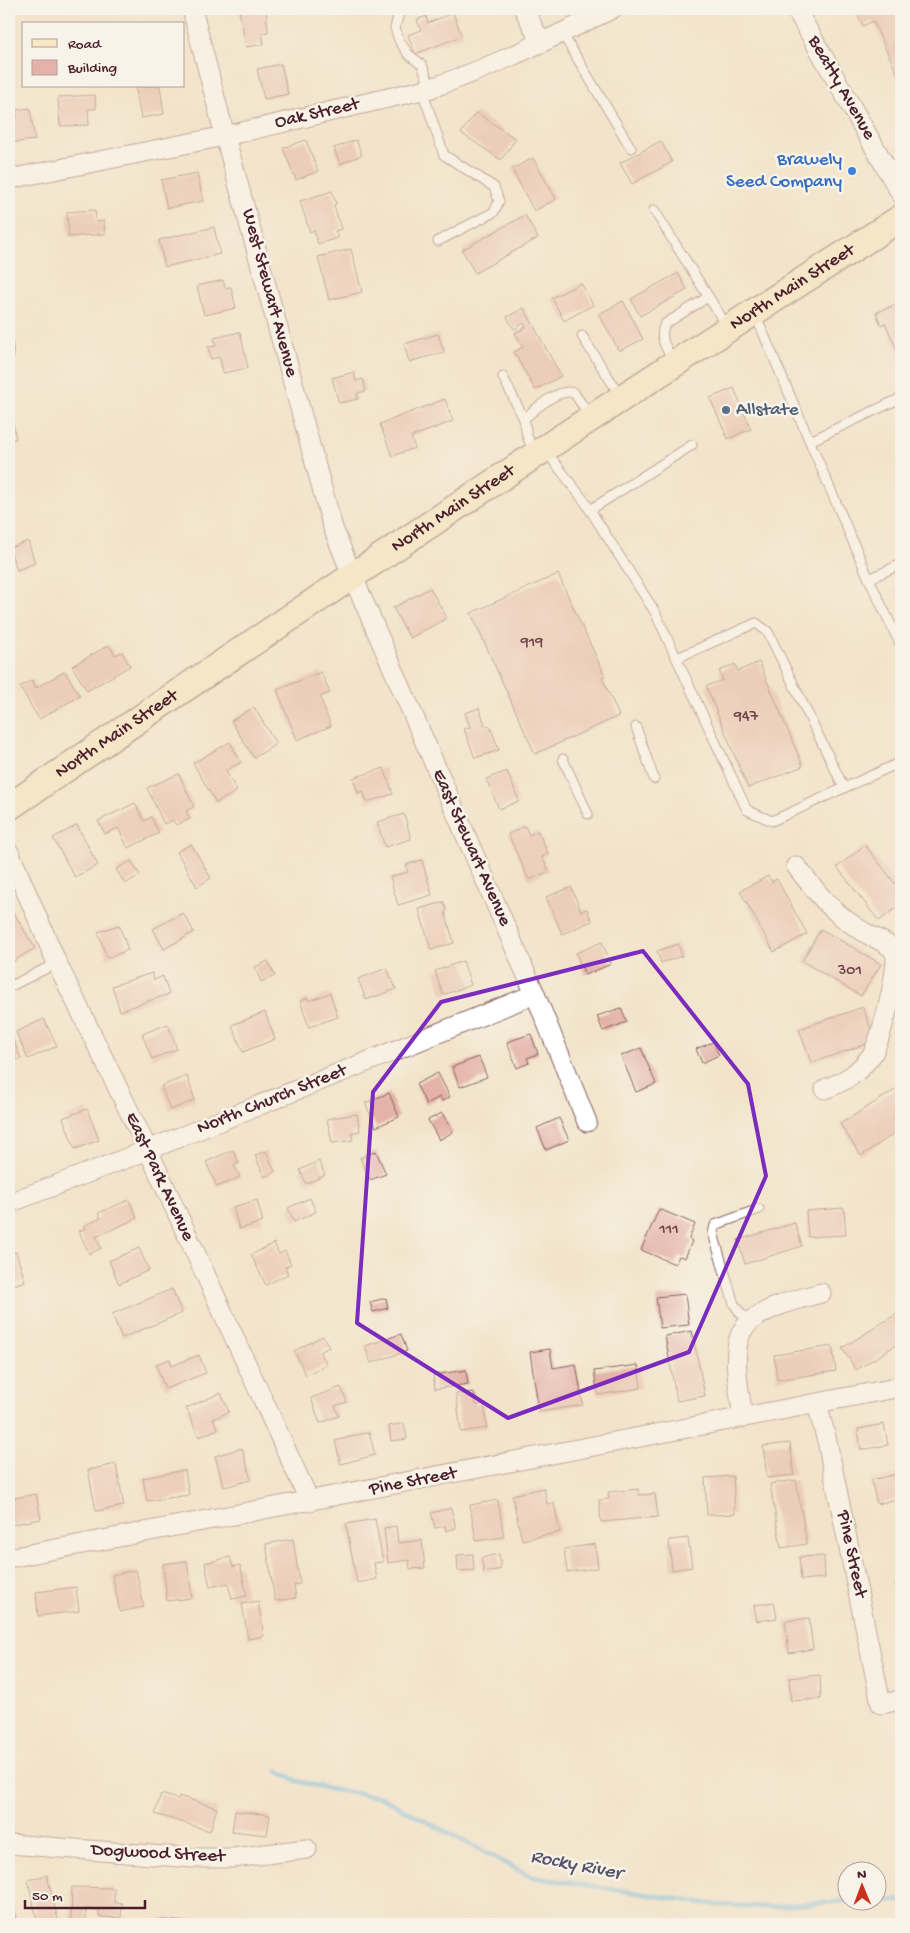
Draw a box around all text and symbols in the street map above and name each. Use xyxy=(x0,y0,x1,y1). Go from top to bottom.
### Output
legend xyxy=(22,22,185,88)
street label: Beatty Avenue xyxy=(801,31,880,144)
text: Road xyxy=(68,36,102,54)
text: Building xyxy=(67,60,117,78)
street label: Oak Street xyxy=(273,93,363,135)
place label: Brawely Seed Company xyxy=(726,149,843,194)
marker: Brawely Seed Company xyxy=(846,165,858,177)
street label: West Stewart Avenue xyxy=(236,206,303,380)
street label: North Main Street xyxy=(726,238,861,336)
place label: Allstate xyxy=(736,399,799,422)
marker: Allstate xyxy=(720,404,732,416)
street label: North Main Street xyxy=(387,458,521,558)
house number: 919 xyxy=(520,634,543,653)
street label: North Main Street xyxy=(51,683,184,784)
house number: 947 xyxy=(733,708,759,727)
street label: East Stewart Avenue xyxy=(426,766,516,930)
house number: 301 xyxy=(837,962,862,981)
street label: North Church Street xyxy=(194,1059,352,1141)
street label: East Park Avenue xyxy=(119,1109,199,1245)
house number: 111 xyxy=(658,1221,679,1240)
street label: Pine Street xyxy=(366,1462,461,1502)
street label: Pine Street xyxy=(830,1507,872,1602)
street label: Dogwood Street xyxy=(89,1839,228,1869)
water label: Rocky River xyxy=(529,1846,627,1887)
north arrow xyxy=(838,1860,888,1910)
text: N xyxy=(857,1867,867,1884)
scale bar xyxy=(25,1878,145,1910)
text: 50 m xyxy=(32,1888,63,1906)

